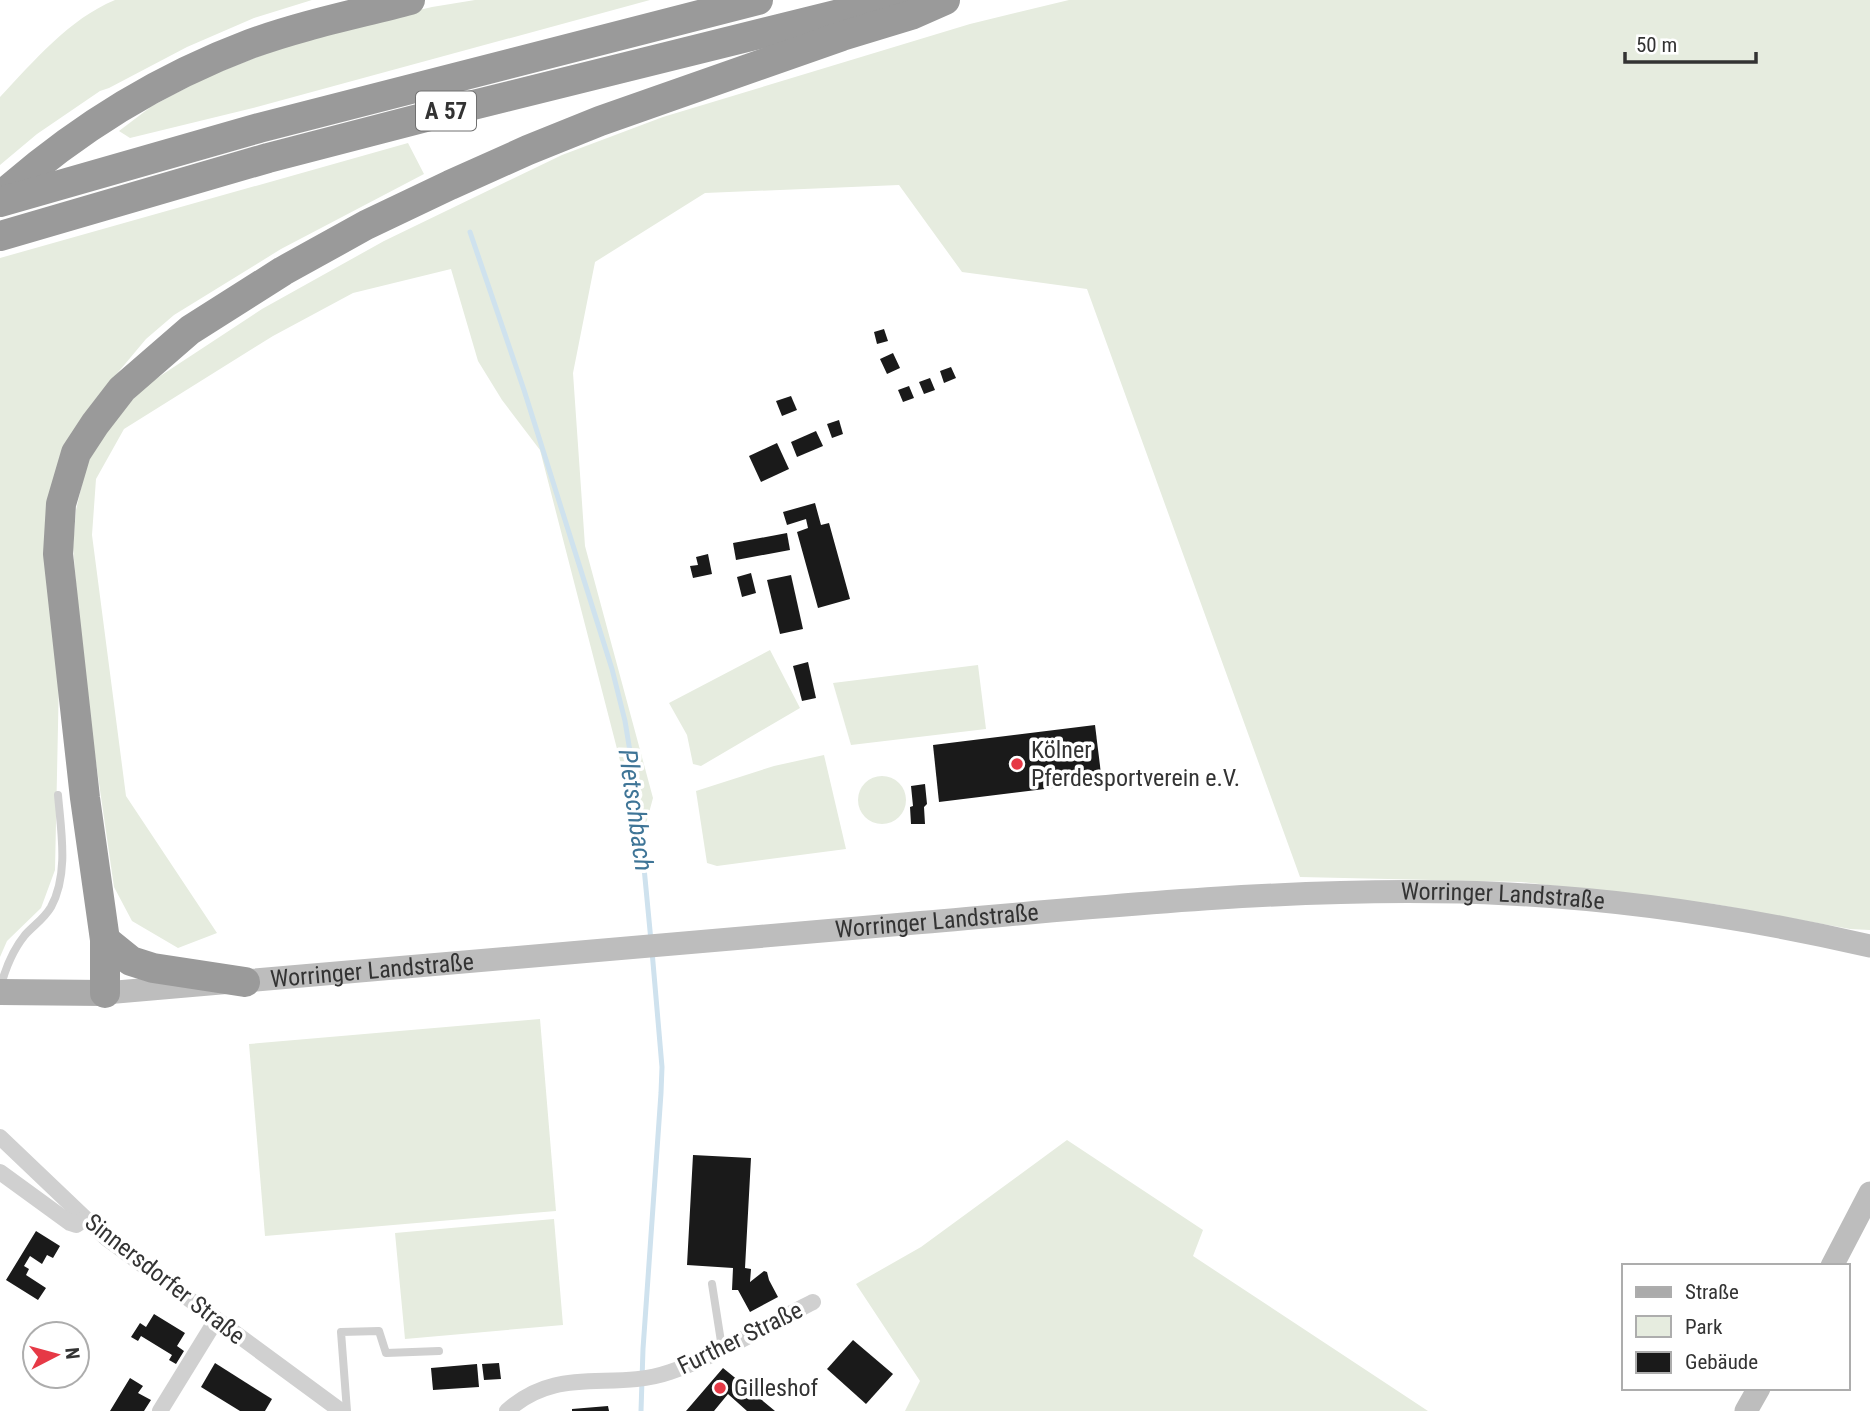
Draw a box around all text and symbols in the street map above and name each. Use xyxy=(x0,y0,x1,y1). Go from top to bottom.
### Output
scale bar xyxy=(1625,21,1756,65)
text: 50 m xyxy=(1636,33,1677,57)
road number: A 57 xyxy=(416,92,476,130)
place label: Kölner Pferdesportverein e.V. xyxy=(1031,736,1240,792)
water label: Pletschbach xyxy=(613,747,659,873)
marker: Kölner Pferdesportverein e.V. xyxy=(1009,756,1025,772)
street label: Worringer Landstraße xyxy=(1401,878,1606,915)
street label: Worringer Landstraße xyxy=(834,898,1040,944)
street label: Worringer Landstraße xyxy=(269,948,475,993)
street label: Sinnersdorfer Straße xyxy=(79,1208,251,1350)
legend xyxy=(1622,1264,1849,1390)
text: Straße xyxy=(1685,1280,1739,1304)
street label: Further Straße xyxy=(673,1296,807,1380)
text: Park xyxy=(1685,1315,1723,1339)
north arrow xyxy=(21,1320,91,1390)
text: N xyxy=(60,1346,84,1360)
text: Gebäude xyxy=(1685,1350,1758,1374)
place label: Gilleshof xyxy=(734,1374,819,1402)
marker: Gilleshof xyxy=(712,1380,728,1396)

